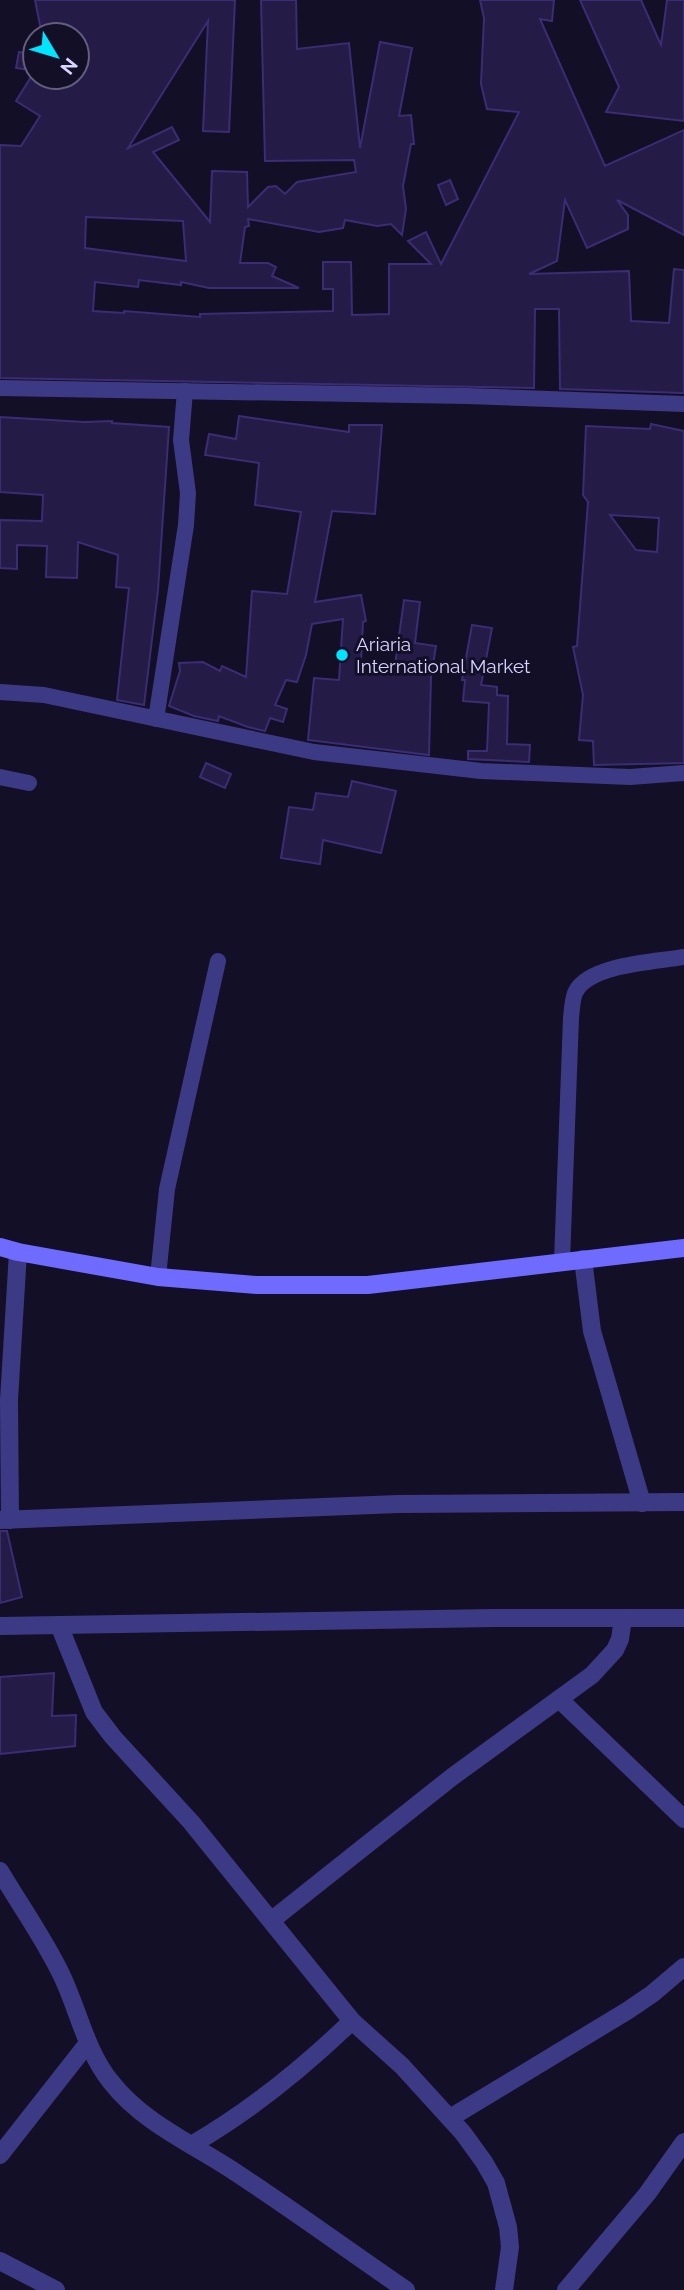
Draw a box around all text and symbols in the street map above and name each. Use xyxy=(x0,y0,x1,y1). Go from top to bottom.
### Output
north arrow xyxy=(21,21,91,91)
text: N xyxy=(56,54,83,79)
place label: Ariaria International Market xyxy=(356,633,531,677)
marker: Ariaria International Market xyxy=(334,647,350,663)

